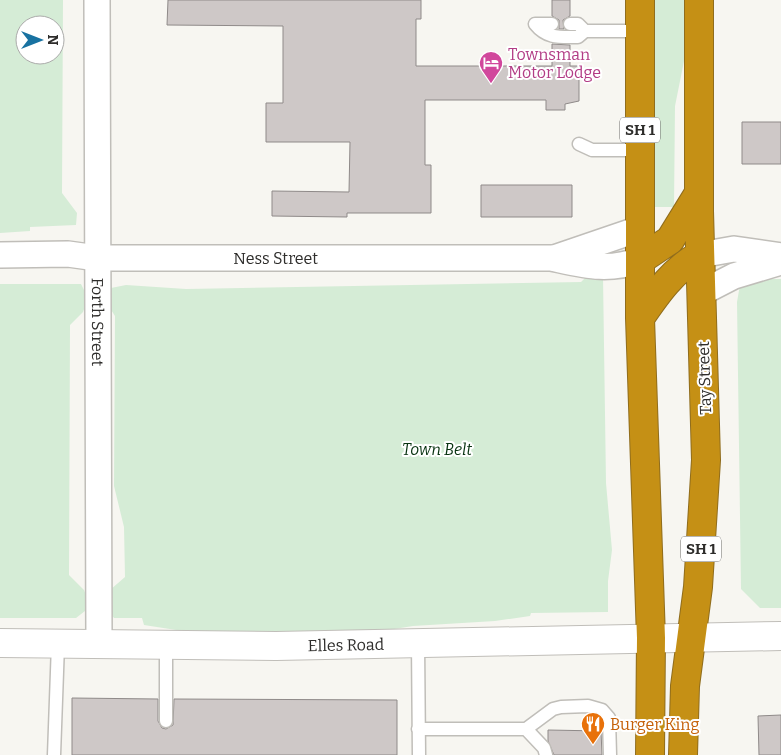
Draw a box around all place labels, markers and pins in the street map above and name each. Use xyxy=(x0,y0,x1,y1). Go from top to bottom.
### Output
place label: Townsman Motor Lodge xyxy=(508,45,601,82)
hotel icon: Townsman Motor Lodge xyxy=(478,50,504,84)
restaurant icon: Burger King xyxy=(580,711,606,745)
place label: Burger King xyxy=(610,715,699,734)

